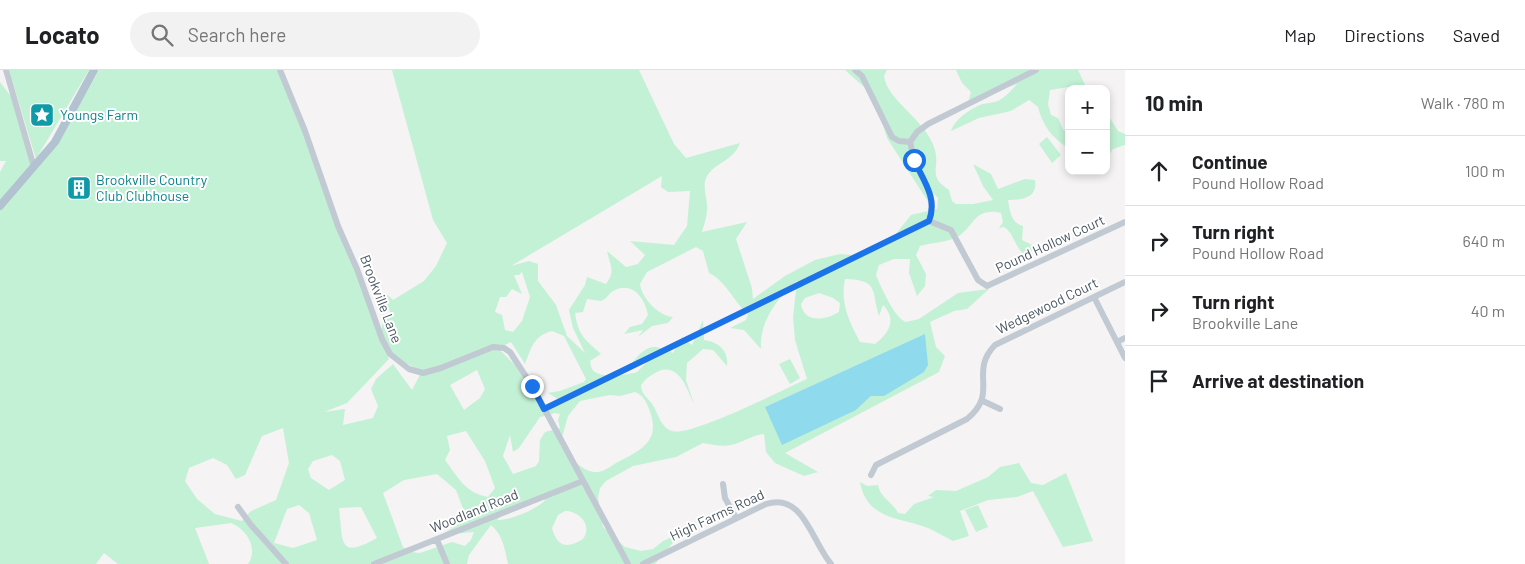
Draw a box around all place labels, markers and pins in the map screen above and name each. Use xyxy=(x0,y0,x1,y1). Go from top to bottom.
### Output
place icon: Youngs Farm xyxy=(29,102,55,128)
place label: Youngs Farm xyxy=(60,106,138,123)
place label: Brookville Country Club Clubhouse xyxy=(96,171,208,204)
building icon: Brookville Country Club Clubhouse xyxy=(66,175,92,201)

